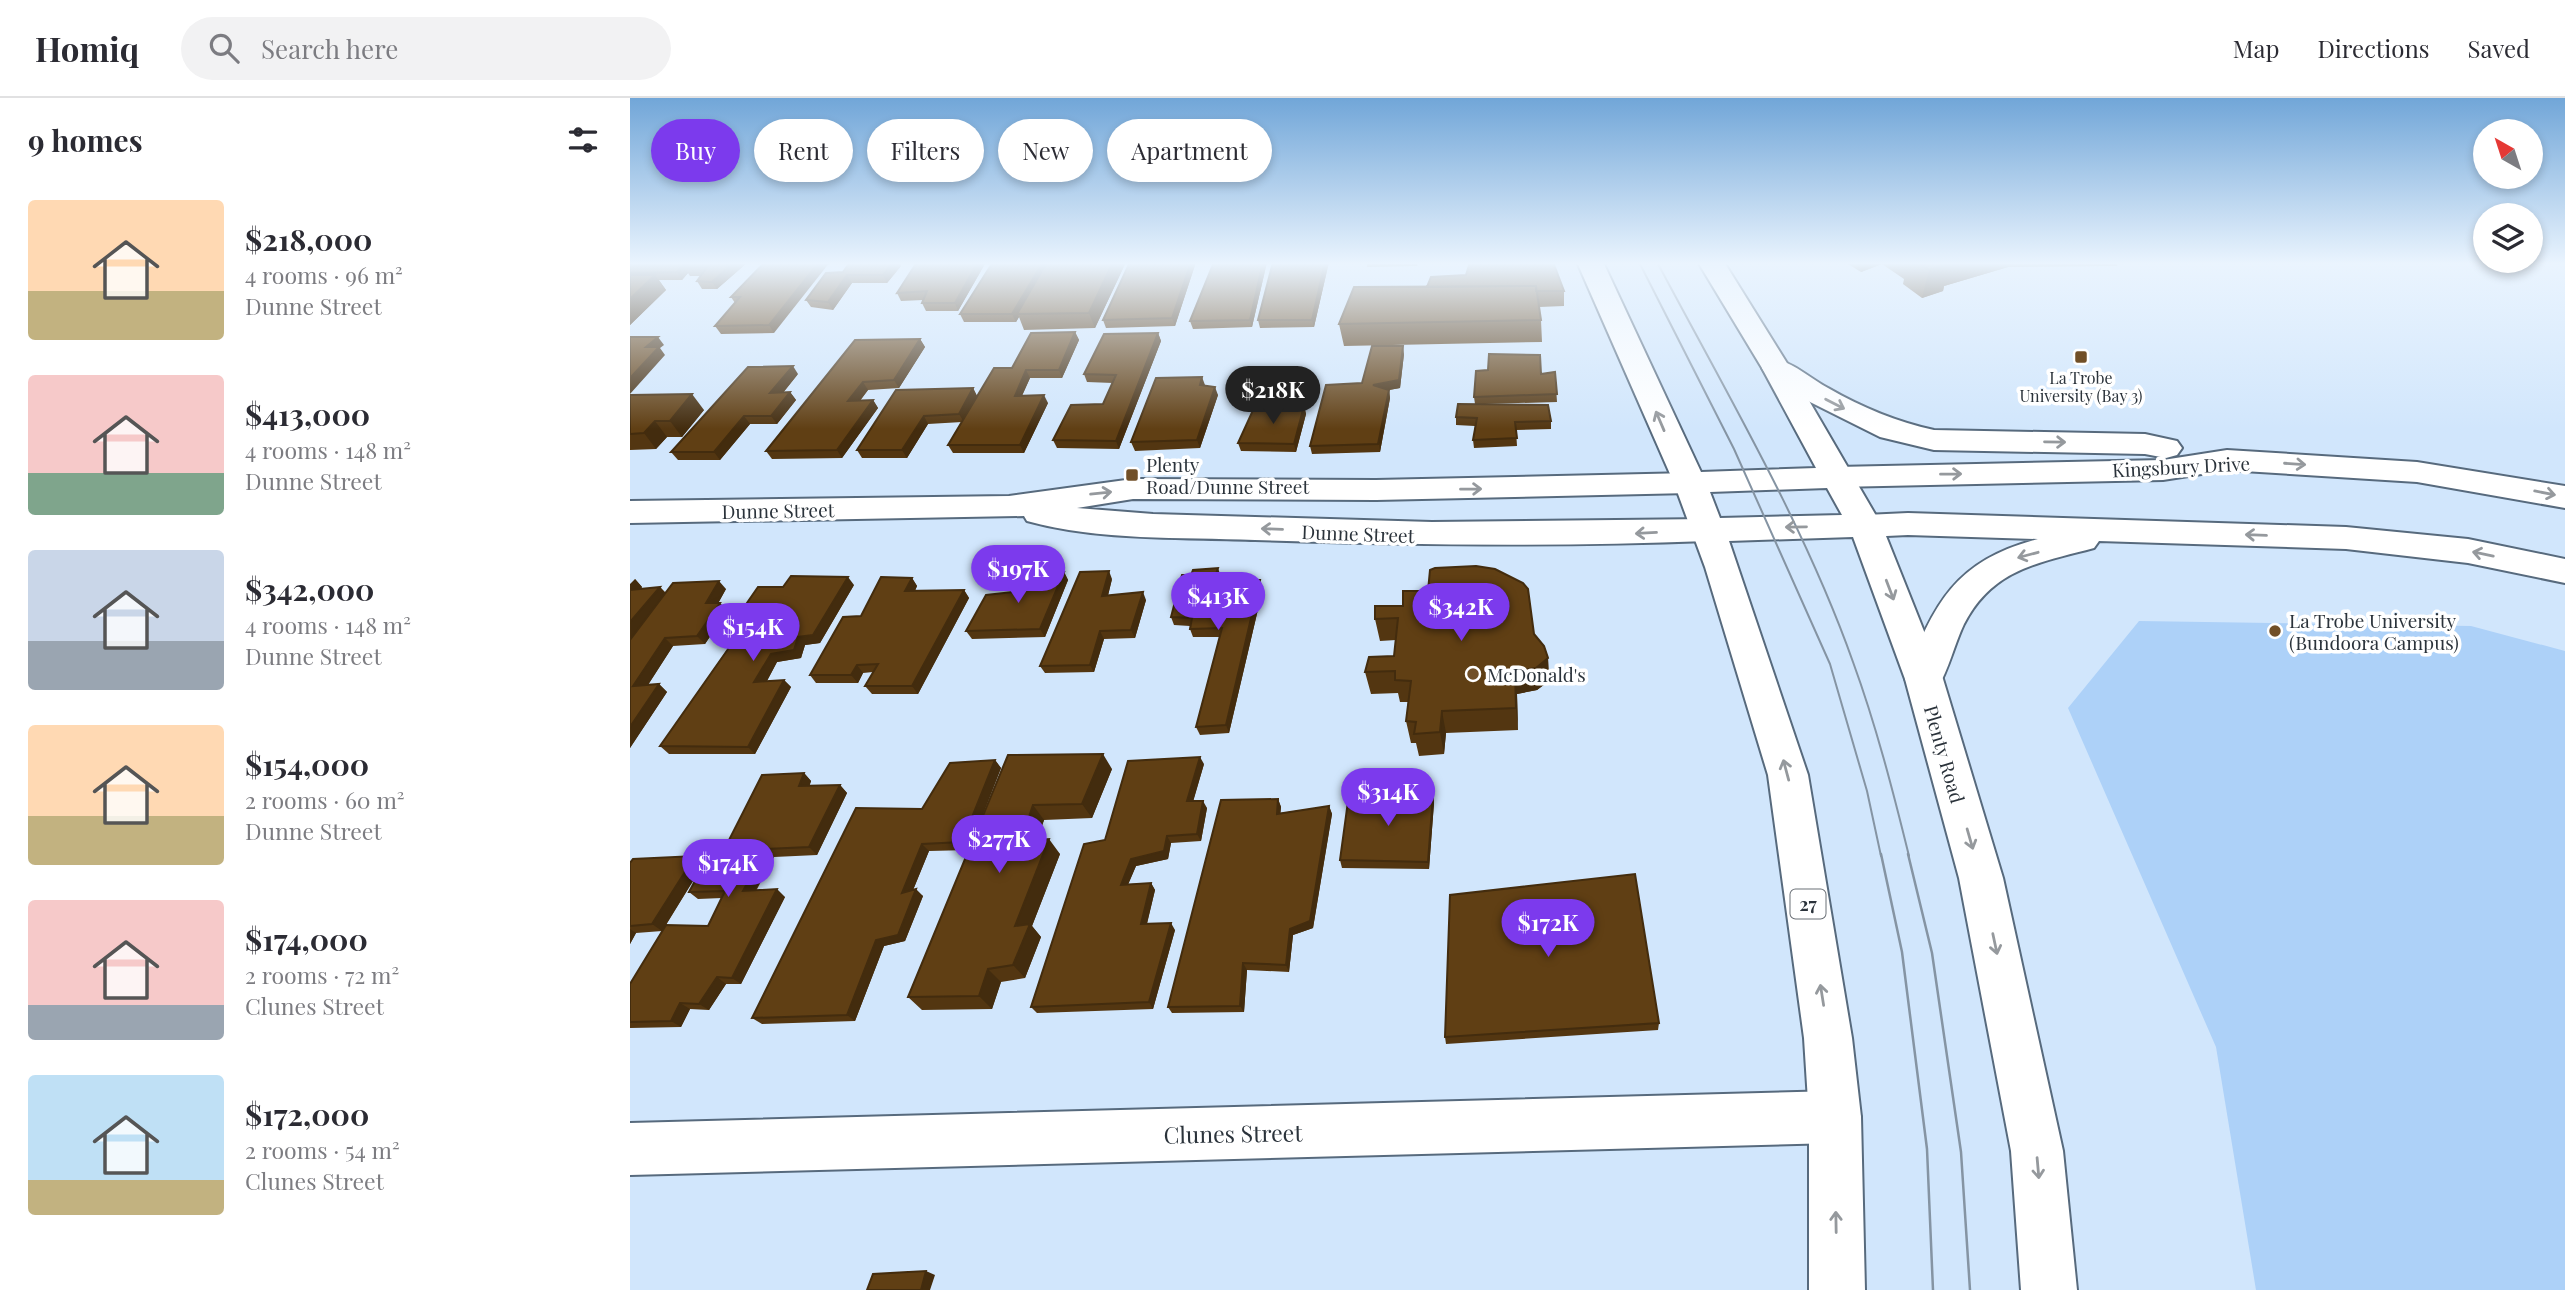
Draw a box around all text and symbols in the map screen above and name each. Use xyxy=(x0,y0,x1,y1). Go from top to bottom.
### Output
search box xyxy=(181,17,671,80)
text: Homiq xyxy=(35,26,139,70)
icon: search xyxy=(205,29,243,67)
text: Search here xyxy=(261,31,398,66)
text: Map xyxy=(2233,32,2279,64)
text: Directions xyxy=(2317,32,2430,64)
text: Saved xyxy=(2468,32,2530,64)
chip: Buy xyxy=(651,119,740,182)
chip: Rent xyxy=(754,119,853,182)
chip: Filters xyxy=(867,119,984,182)
chip: New xyxy=(998,119,1093,182)
chip: Apartment xyxy=(1107,119,1272,182)
north arrow xyxy=(2473,119,2543,189)
map controls xyxy=(2473,119,2543,273)
text: 9 homes xyxy=(28,120,143,160)
icon: filters xyxy=(564,121,602,159)
button: layers xyxy=(2473,203,2543,273)
text: $218,000 xyxy=(245,219,372,259)
icon: home xyxy=(84,228,168,312)
text: 4 rooms · 96 m² xyxy=(245,259,403,290)
text: Dunne Street xyxy=(245,290,382,321)
marker: La Trobe University (Bay 3) xyxy=(2073,349,2089,365)
pin: $218K xyxy=(1224,366,1322,426)
place label: La Trobe University (Bay 3) xyxy=(2019,367,2143,406)
text: $218K xyxy=(1241,373,1305,404)
text: $413,000 xyxy=(245,394,370,434)
one-way arrow xyxy=(1824,397,1845,411)
icon: home xyxy=(84,403,168,487)
one-way arrow xyxy=(1653,411,1666,433)
text: 4 rooms · 148 m² xyxy=(245,434,411,465)
one-way arrow xyxy=(2043,436,2066,449)
street label: Kingsbury Drive xyxy=(2111,449,2251,483)
place label: Plenty Road/Dunne Street xyxy=(1146,451,1309,499)
one-way arrow xyxy=(2283,458,2306,471)
text: Dunne Street xyxy=(245,465,382,496)
marker: Plenty Road/Dunne Street xyxy=(1124,467,1140,483)
one-way arrow xyxy=(1940,467,1963,481)
one-way arrow xyxy=(1460,482,1483,495)
one-way arrow xyxy=(1089,486,1112,499)
one-way arrow xyxy=(2533,487,2556,500)
street label: Dunne Street xyxy=(721,496,835,524)
street label: Dunne Street xyxy=(1301,518,1415,548)
one-way arrow xyxy=(1785,521,1808,534)
one-way arrow xyxy=(1260,523,1283,536)
one-way arrow xyxy=(1636,527,1658,540)
one-way arrow xyxy=(2245,529,2268,542)
pin: $197K xyxy=(969,546,1067,605)
one-way arrow xyxy=(2472,546,2495,560)
one-way arrow xyxy=(2017,549,2039,562)
text: $197K xyxy=(987,552,1049,583)
text: $342,000 xyxy=(245,569,374,609)
pin: $413K xyxy=(1169,573,1267,632)
icon: home xyxy=(84,578,168,662)
one-way arrow xyxy=(1884,578,1897,600)
text: $413K xyxy=(1187,579,1249,610)
pin: $342K xyxy=(1412,584,1510,643)
text: $342K xyxy=(1429,590,1493,621)
pin: $154K xyxy=(704,603,802,663)
place label: La Trobe University (Bundoora Campus) xyxy=(2289,607,2459,655)
text: 4 rooms · 148 m² xyxy=(245,609,411,640)
text: $154K xyxy=(723,610,783,641)
marker: La Trobe University (Bundoora Campus) xyxy=(2267,623,2283,639)
text: Dunne Street xyxy=(245,640,382,671)
place label: McDonald's xyxy=(1487,661,1586,687)
marker: McDonald's xyxy=(1465,666,1481,682)
street label: Plenty Road xyxy=(1919,702,1971,806)
text: $154,000 xyxy=(245,744,369,784)
icon: home xyxy=(84,753,168,837)
one-way arrow xyxy=(1779,760,1792,782)
pin: $314K xyxy=(1339,768,1437,828)
text: $314K xyxy=(1357,775,1419,806)
text: 2 rooms · 60 m² xyxy=(245,784,405,815)
text: Dunne Street xyxy=(245,815,382,846)
pin: $277K xyxy=(950,816,1048,875)
text: $277K xyxy=(968,822,1030,853)
one-way arrow xyxy=(1964,827,1977,850)
pin: $174K xyxy=(679,840,777,899)
text: $174K xyxy=(698,846,758,877)
road number: 27 xyxy=(1790,890,1826,918)
pin: $172K xyxy=(1499,900,1597,959)
text: $172K xyxy=(1518,906,1578,937)
text: $174,000 xyxy=(245,919,368,959)
icon: home xyxy=(84,928,168,1012)
one-way arrow xyxy=(1988,932,2002,955)
text: 2 rooms · 72 m² xyxy=(245,959,399,990)
one-way arrow xyxy=(1815,984,1828,1007)
text: Clunes Street xyxy=(245,990,384,1021)
text: $172,000 xyxy=(245,1094,369,1134)
icon: home xyxy=(84,1103,168,1187)
street label: Clunes Street xyxy=(1163,1116,1304,1150)
text: 2 rooms · 54 m² xyxy=(245,1134,400,1165)
one-way arrow xyxy=(2032,1156,2045,1178)
text: Clunes Street xyxy=(245,1165,384,1196)
one-way arrow xyxy=(1829,1211,1843,1234)

